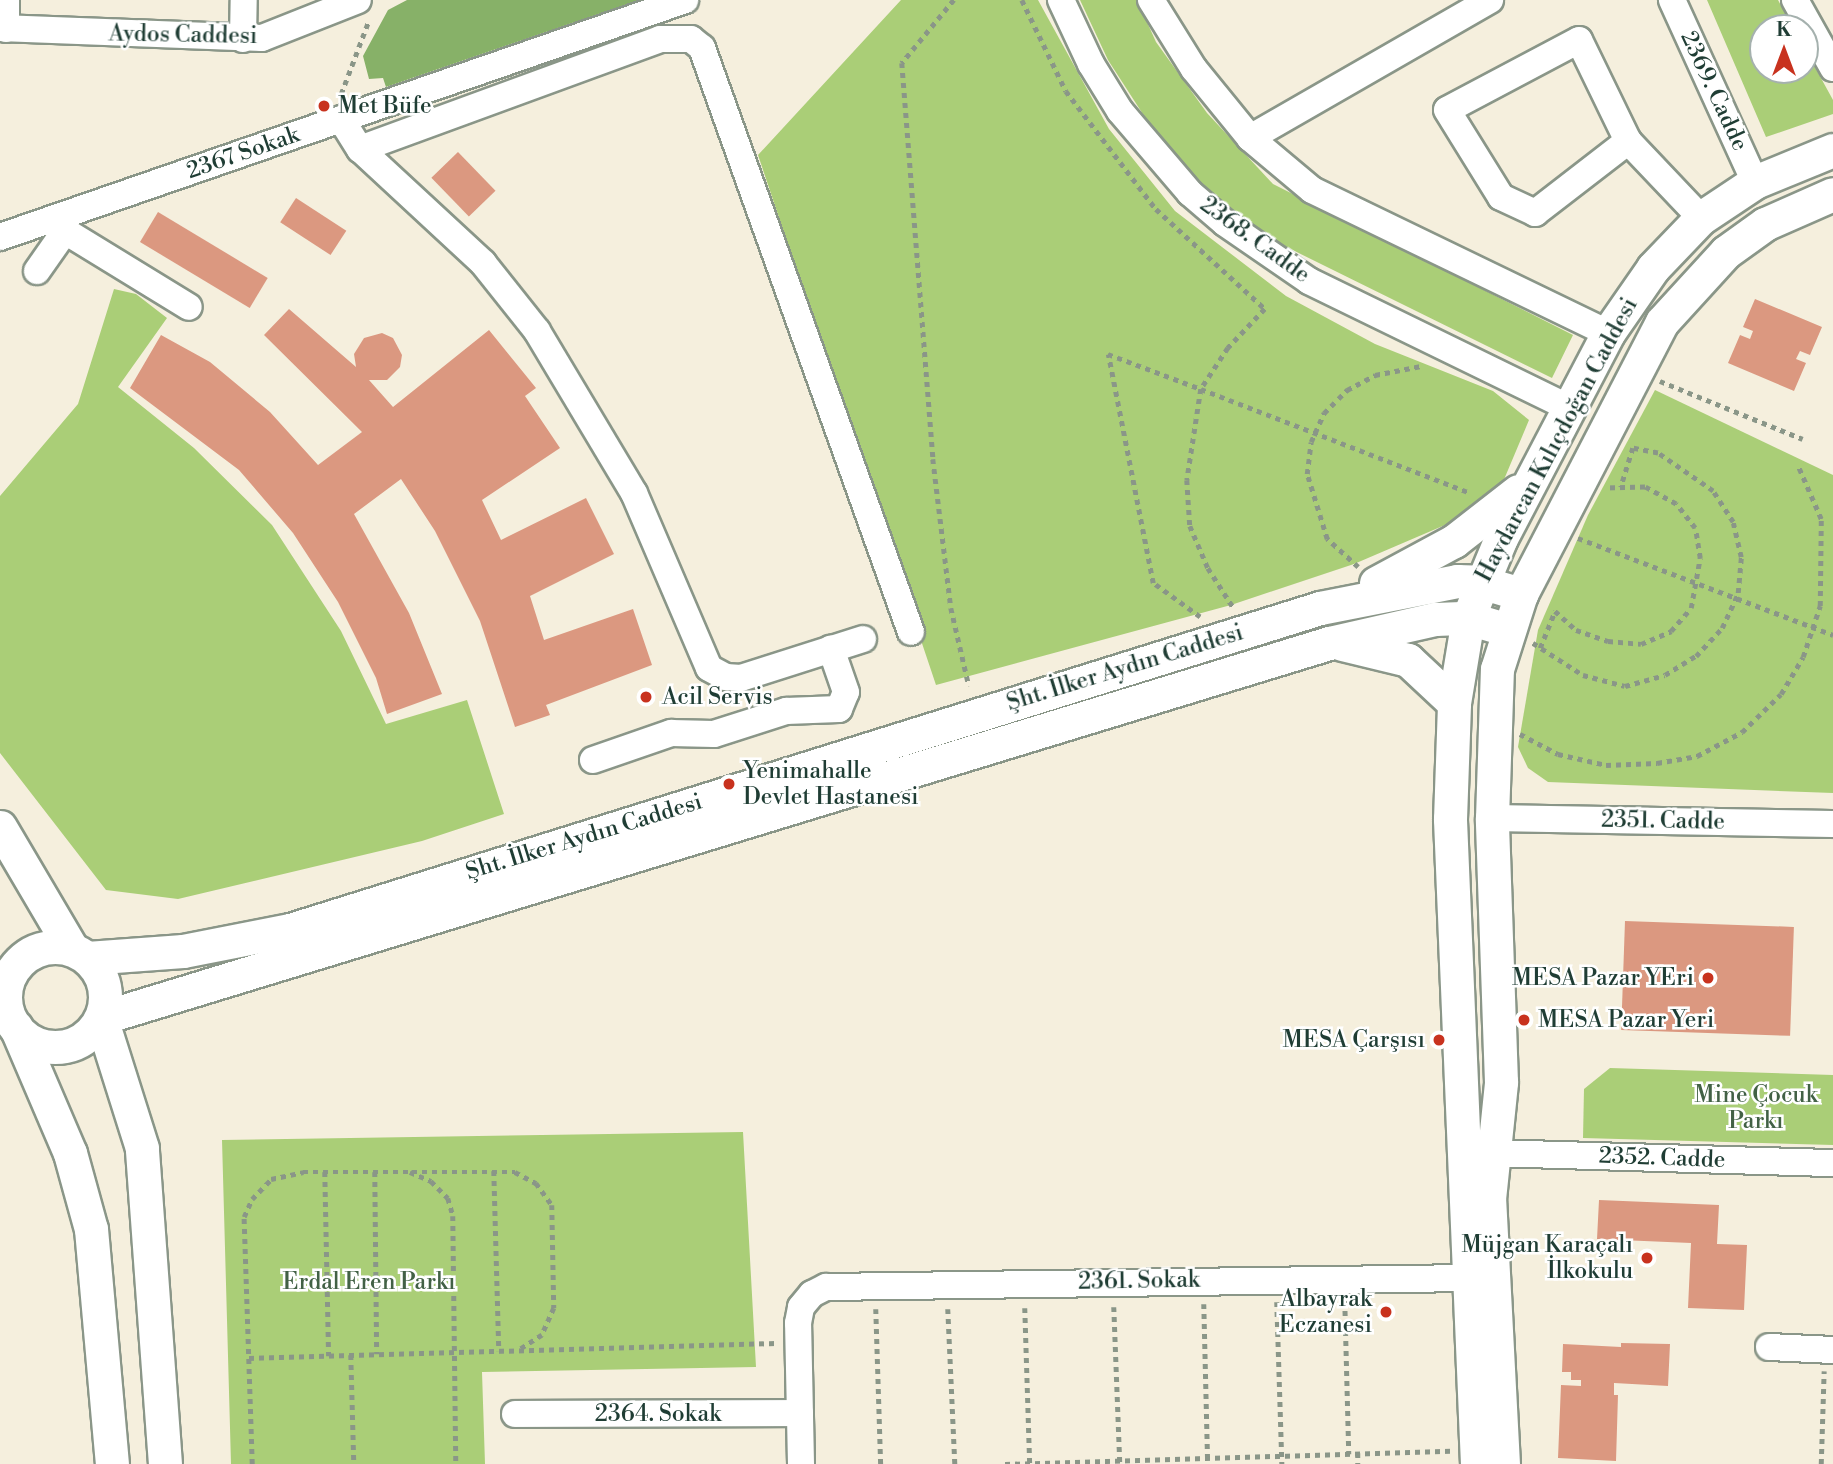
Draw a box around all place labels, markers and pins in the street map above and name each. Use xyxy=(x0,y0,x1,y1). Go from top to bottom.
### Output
place label: Met Büfe xyxy=(338,92,432,120)
marker: Met Büfe xyxy=(316,98,332,114)
place label: Acil Servis xyxy=(662,683,773,711)
marker: Acil Servis xyxy=(636,687,656,707)
place label: Yenimahalle Devlet Hastanesi xyxy=(743,757,919,811)
marker: Yenimahalle Devlet Hastanesi xyxy=(721,776,737,792)
place label: MESA Pazar YEri xyxy=(1512,964,1694,992)
marker: MESA Pazar YEri xyxy=(1700,970,1716,986)
place label: MESA Pazar Yeri xyxy=(1538,1006,1714,1034)
marker: MESA Pazar Yeri xyxy=(1516,1012,1532,1028)
place label: MESA Çarşısı xyxy=(1283,1026,1425,1054)
marker: MESA Çarşısı xyxy=(1431,1032,1447,1048)
place label: Müjgan Karaçalı İlkokulu xyxy=(1462,1231,1633,1285)
marker: Müjgan Karaçalı İlkokulu xyxy=(1639,1250,1655,1266)
place label: Albayrak Eczanesi xyxy=(1279,1285,1372,1339)
marker: Albayrak Eczanesi xyxy=(1378,1304,1394,1320)

